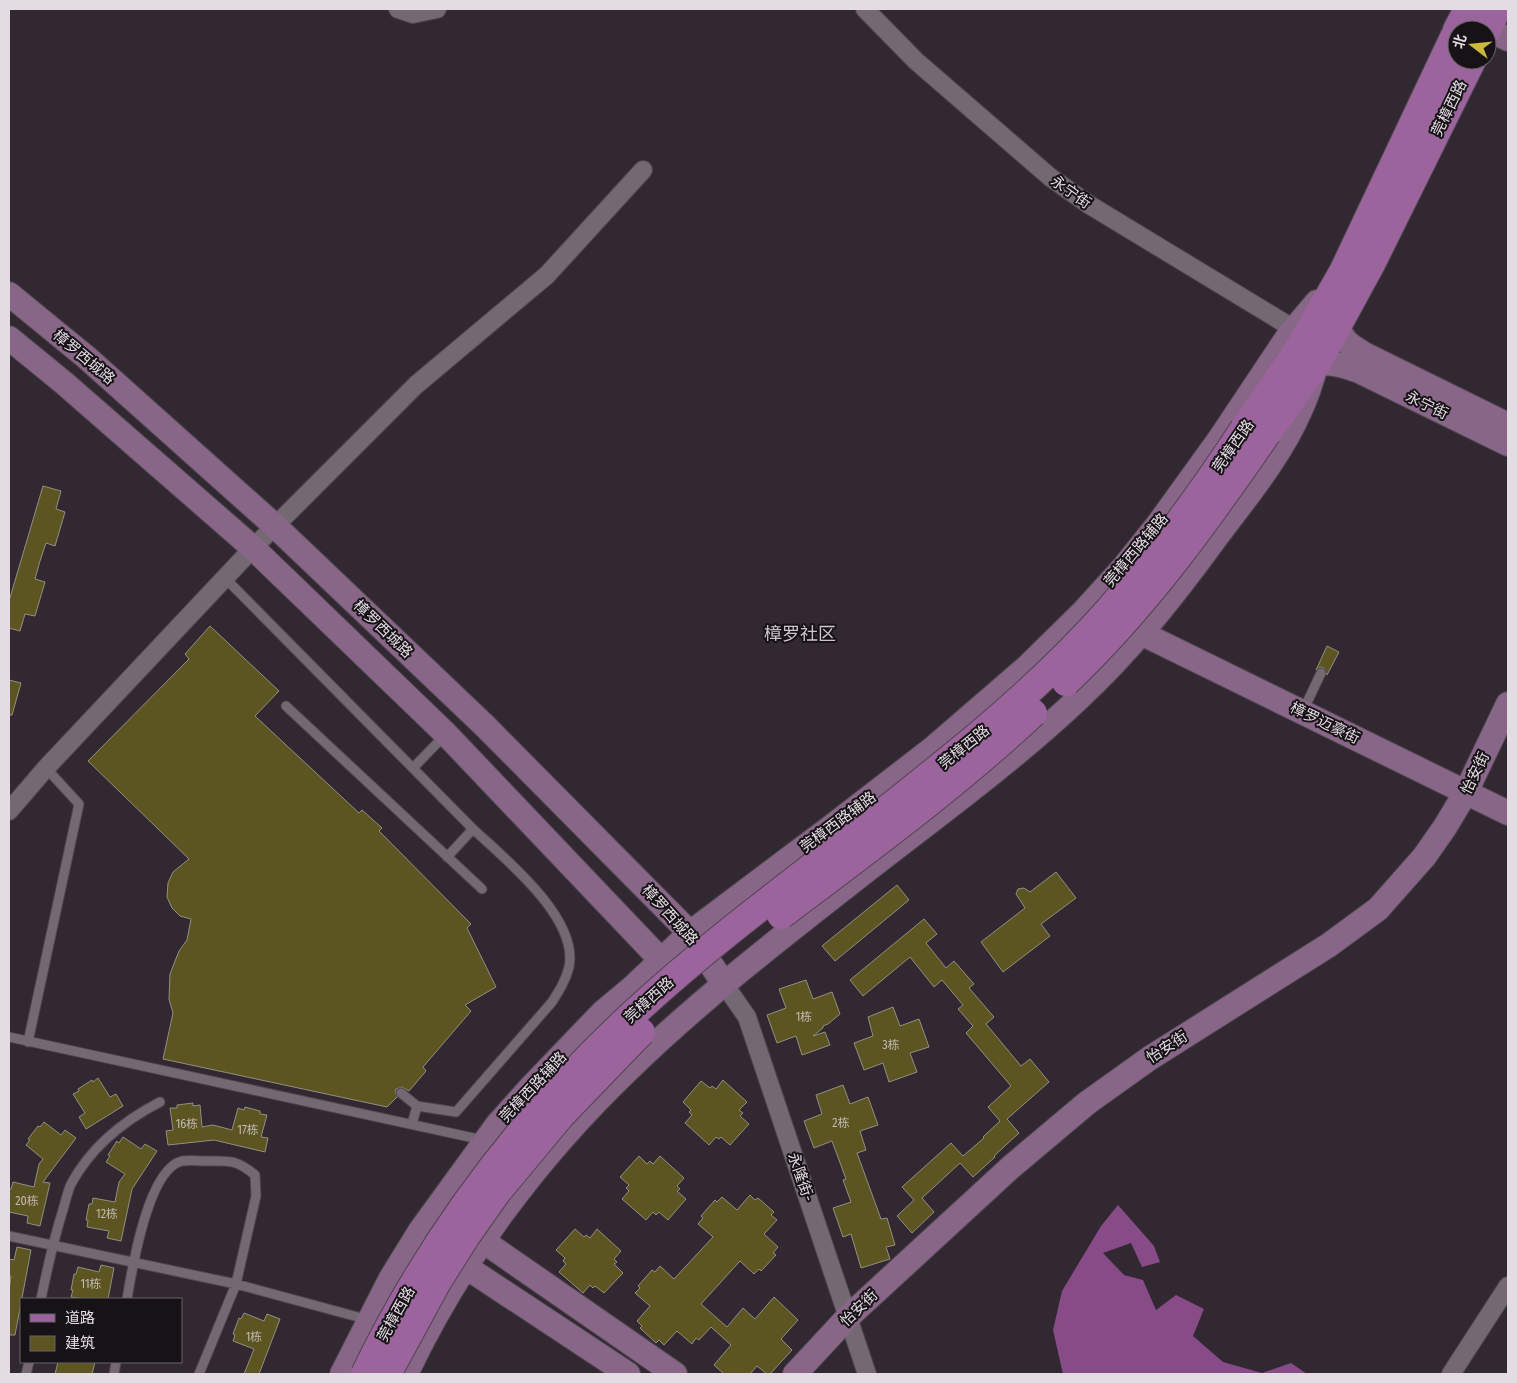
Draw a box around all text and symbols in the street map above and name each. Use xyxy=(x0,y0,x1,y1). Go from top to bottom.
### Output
north arrow xyxy=(1447,20,1497,70)
text: 北 xyxy=(1450,32,1470,51)
street label: 莞樟西路 xyxy=(1428,77,1470,139)
street label: 永宁街 xyxy=(1047,172,1095,212)
street label: 樟罗西城路 xyxy=(49,326,119,388)
street label: 永宁街 xyxy=(1403,387,1451,423)
street label: 莞樟西路 xyxy=(1208,416,1258,476)
street label: 莞樟西路辅路 xyxy=(1100,510,1172,590)
street label: 樟罗西城路 xyxy=(350,596,416,662)
district label: 樟罗社区 xyxy=(764,623,836,645)
street label: 樟罗迈豪街 xyxy=(1287,698,1363,748)
street label: 莞樟西路 xyxy=(935,721,993,773)
street label: 怡安街 xyxy=(1457,749,1493,797)
street label: 莞樟西路辅路 xyxy=(797,788,879,856)
street label: 樟罗西城路 xyxy=(638,881,702,949)
street label: 莞樟西路 xyxy=(621,973,677,1027)
house number: 1栋 xyxy=(796,1010,812,1024)
street label: 怡安街 xyxy=(1143,1027,1191,1067)
house number: 3栋 xyxy=(882,1038,900,1052)
street label: 莞樟西路辅路 xyxy=(496,1048,570,1126)
house number: 2栋 xyxy=(832,1116,850,1130)
house number: 16栋 xyxy=(176,1117,198,1131)
house number: 17栋 xyxy=(237,1123,259,1137)
street label: 永隆街- xyxy=(784,1150,818,1204)
house number: 20栋 xyxy=(15,1194,39,1208)
house number: 12栋 xyxy=(96,1207,118,1221)
house number: 11栋 xyxy=(80,1277,102,1291)
street label: 莞樟西路 xyxy=(374,1283,418,1345)
street label: 怡安街 xyxy=(837,1286,881,1330)
legend xyxy=(20,1298,182,1363)
text: 道路 xyxy=(65,1309,95,1327)
house number: 1栋 xyxy=(246,1330,262,1344)
text: 建筑 xyxy=(65,1334,95,1352)

